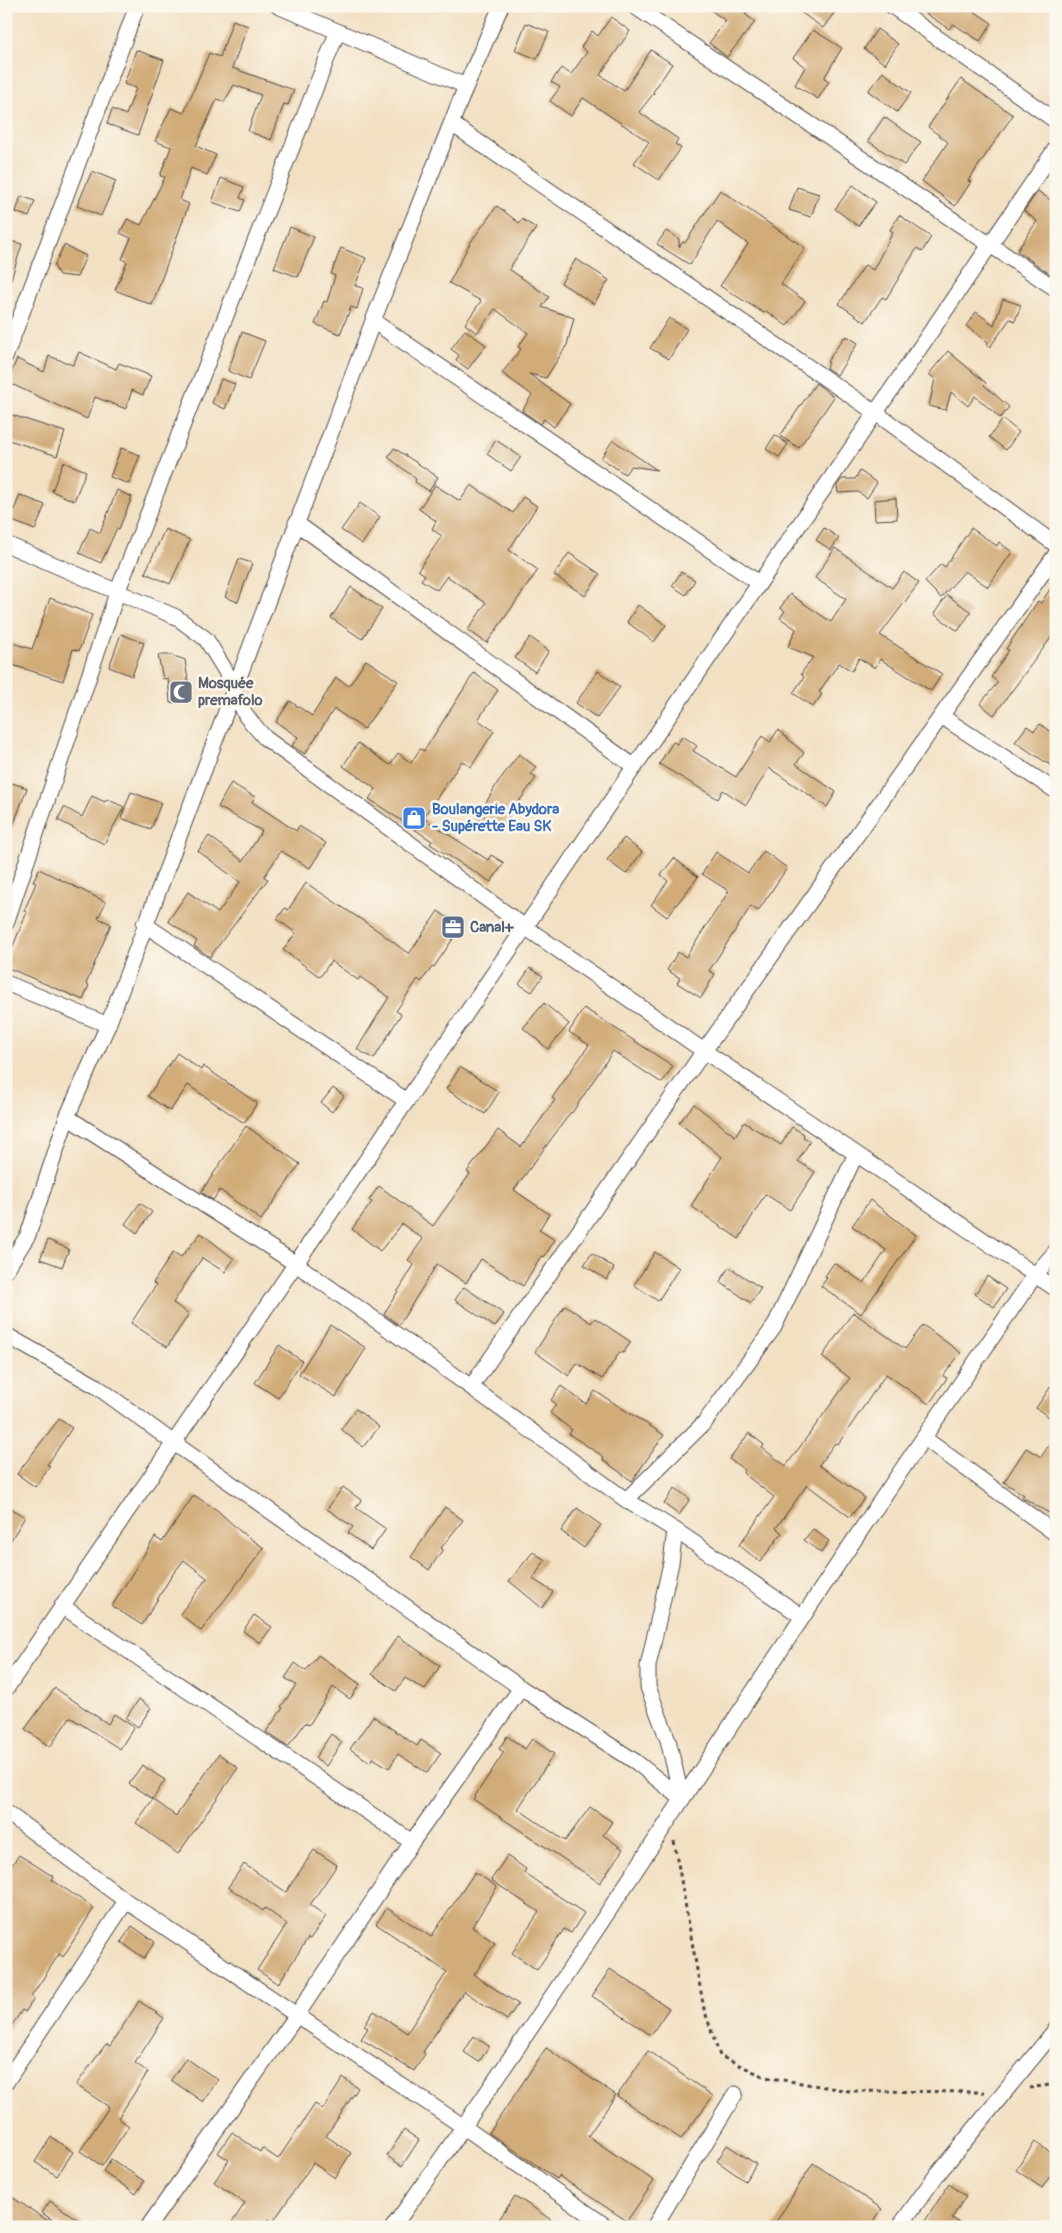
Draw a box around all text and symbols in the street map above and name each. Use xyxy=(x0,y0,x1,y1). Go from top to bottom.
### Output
place label: Mosquée premafolo xyxy=(198,674,263,710)
mosque icon: Mosquée premafolo xyxy=(168,679,194,705)
place label: Boulangerie Abydora - Supérette Eau SK xyxy=(432,800,559,836)
shop icon: Boulangerie Abydora - Supérette Eau SK xyxy=(401,805,427,831)
office icon: Canal+ xyxy=(440,914,466,940)
place label: Canal+ xyxy=(470,918,515,937)

